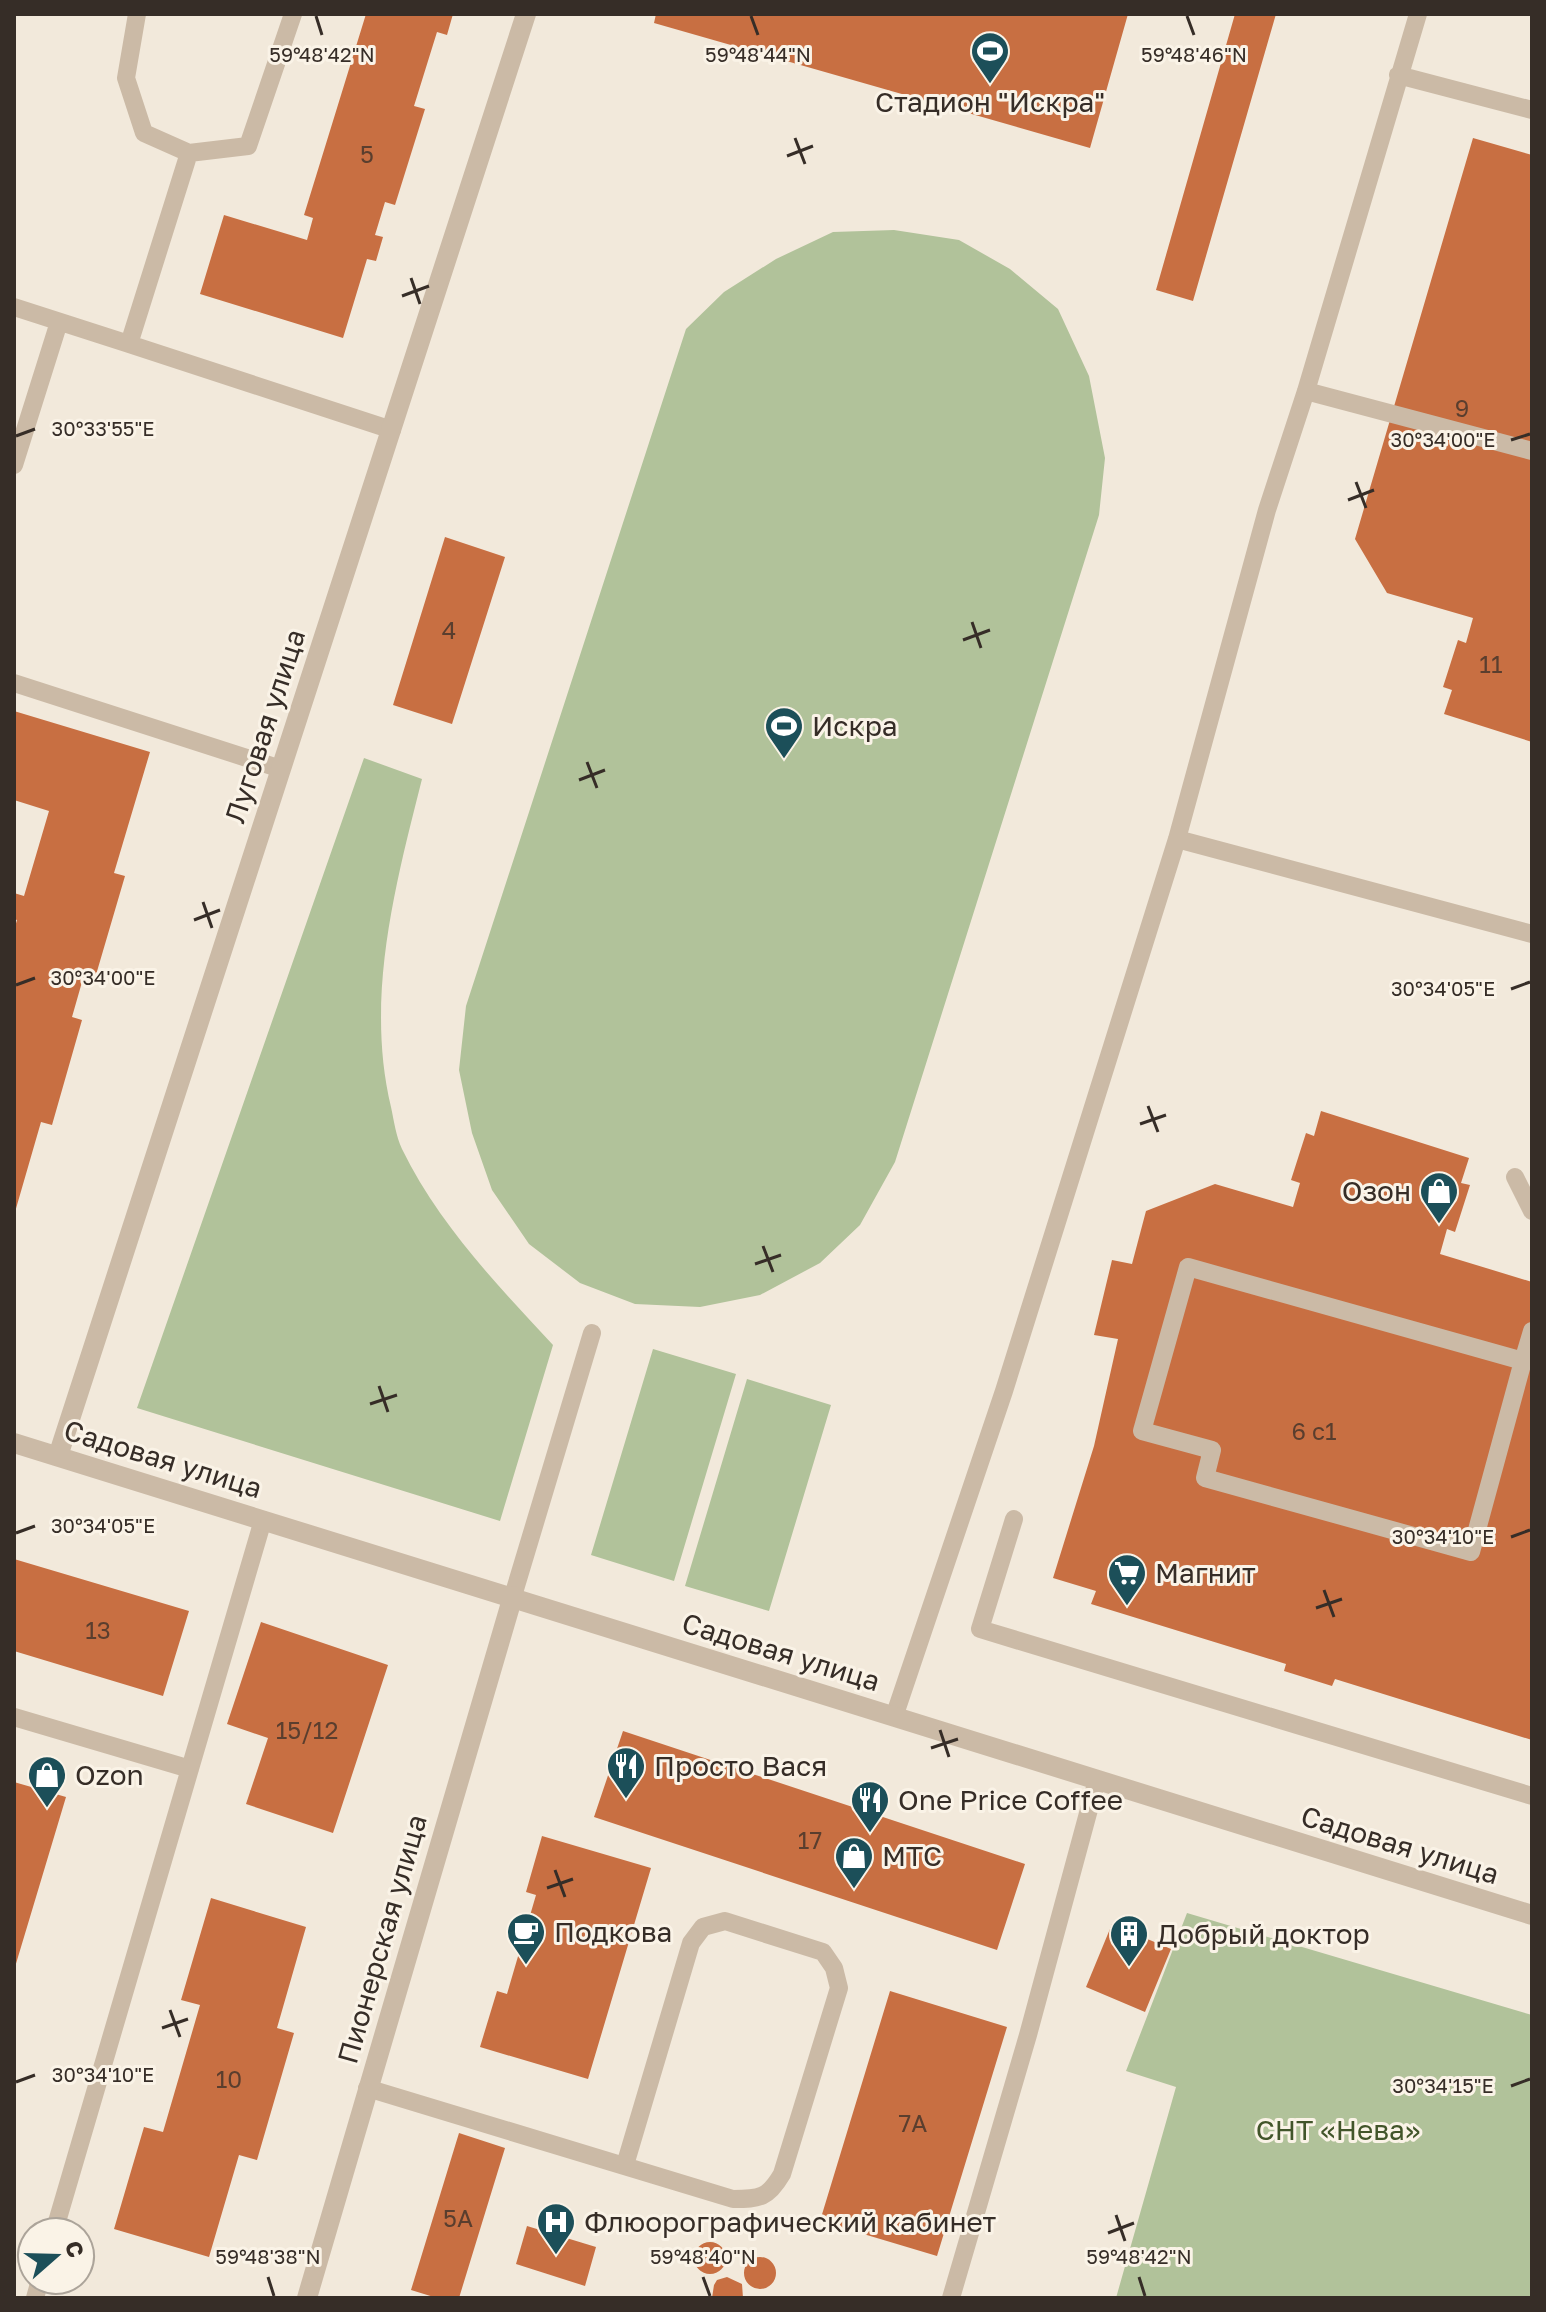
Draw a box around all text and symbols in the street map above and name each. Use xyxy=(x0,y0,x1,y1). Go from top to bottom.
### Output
sports icon: Стадион "Искра" xyxy=(969,30,1011,85)
text: 59°48'42"N xyxy=(269,42,375,66)
text: 59°48'44"N xyxy=(705,42,811,66)
text: 59°48'46"N xyxy=(1141,42,1247,66)
place label: Стадион "Искра" xyxy=(875,85,1105,118)
house number: 5 xyxy=(360,139,374,168)
house number: 9 xyxy=(1455,393,1469,422)
text: 30°33'55"E xyxy=(52,416,154,440)
text: 30°34'00"E xyxy=(1391,427,1496,451)
house number: 4 xyxy=(442,615,456,644)
street label: Луговая улица xyxy=(218,625,311,827)
house number: 11 xyxy=(1479,649,1503,678)
sports icon: Искра xyxy=(763,705,805,760)
place label: Искра xyxy=(812,709,898,742)
text: 30°34'00"E xyxy=(51,965,156,989)
text: 30°34'05"E xyxy=(1391,976,1495,1000)
shop icon: Озон xyxy=(1418,1170,1460,1225)
place label: Озон xyxy=(1342,1174,1411,1207)
street label: Садовая улица xyxy=(60,1413,266,1504)
house number: 6 с1 xyxy=(1291,1416,1337,1445)
text: 30°34'05"E xyxy=(51,1513,155,1537)
text: 30°34'10"E xyxy=(1392,1524,1494,1548)
supermarket icon: Магнит xyxy=(1106,1552,1148,1607)
place label: Магнит xyxy=(1155,1556,1256,1589)
street label: Садовая улица xyxy=(678,1606,884,1697)
house number: 13 xyxy=(85,1615,111,1644)
house number: 15/12 xyxy=(276,1715,338,1744)
restaurant icon: Просто Вася xyxy=(605,1745,647,1800)
place label: Просто Вася xyxy=(654,1749,827,1782)
shop icon: Ozon xyxy=(26,1754,68,1809)
place label: Ozon xyxy=(75,1758,144,1791)
restaurant icon: One Price Coffee xyxy=(849,1779,891,1834)
place label: One Price Coffee xyxy=(898,1783,1123,1816)
street label: Садовая улица xyxy=(1297,1799,1503,1890)
street label: Пионерская улица xyxy=(330,1811,433,2067)
house number: 17 xyxy=(798,1825,822,1854)
shop icon: МТС xyxy=(833,1835,875,1890)
place label: МТС xyxy=(882,1839,942,1872)
cafe icon: Подкова xyxy=(505,1911,547,1966)
building icon: Добрый доктор xyxy=(1108,1913,1150,1968)
place label: Подкова xyxy=(554,1915,672,1948)
place label: Добрый доктор xyxy=(1157,1917,1370,1950)
text: 30°34'10"E xyxy=(52,2062,154,2086)
house number: 10 xyxy=(216,2064,242,2093)
text: 30°34'15"E xyxy=(1392,2073,1494,2097)
house number: 7А xyxy=(899,2108,927,2137)
park label: СНТ «Нева» xyxy=(1256,2113,1420,2146)
hospital icon: Флюорографический кабинет xyxy=(535,2201,577,2256)
house number: 5А xyxy=(443,2203,473,2232)
place label: Флюорографический кабинет xyxy=(584,2205,997,2238)
north arrow xyxy=(16,2216,96,2296)
text: С xyxy=(60,2237,91,2261)
text: 59°48'38"N xyxy=(215,2244,321,2268)
text: 59°48'40"N xyxy=(650,2244,756,2268)
text: 59°48'42"N xyxy=(1086,2244,1192,2268)

